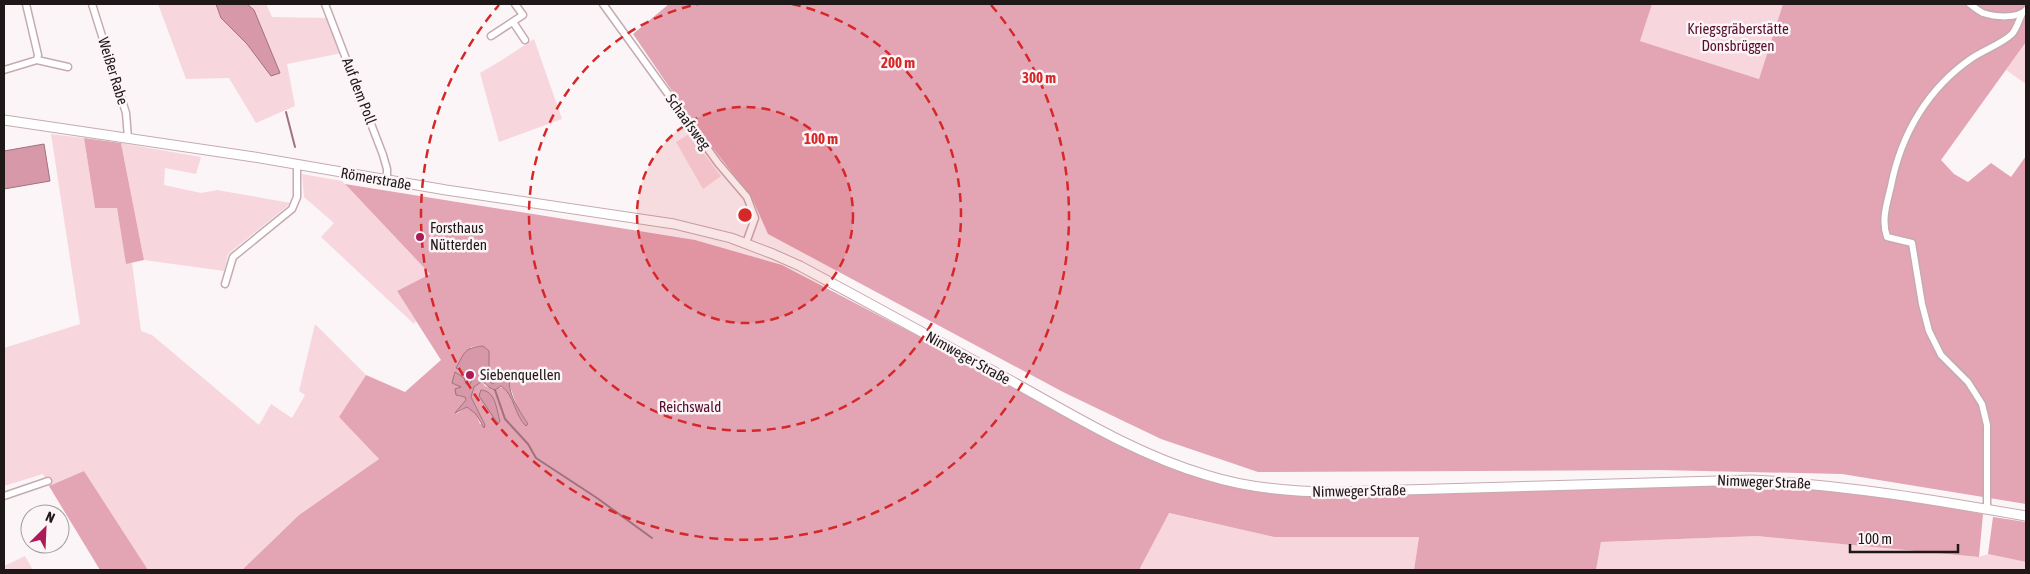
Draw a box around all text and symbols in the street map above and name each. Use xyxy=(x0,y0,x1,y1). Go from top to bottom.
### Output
park label: Kriegsgräberstätte Donsbrüggen xyxy=(1687,20,1789,54)
street label: Weißer Rabe xyxy=(95,35,132,107)
text: 200 m xyxy=(881,54,915,71)
street label: Auf dem Poll xyxy=(339,55,380,126)
text: 300 m xyxy=(1022,69,1056,86)
street label: Schaafsweg xyxy=(663,91,715,153)
text: 100 m xyxy=(804,130,838,147)
street label: Römerstraße xyxy=(340,164,413,193)
centre of rings xyxy=(736,206,754,224)
place label: Forsthaus Nütterden xyxy=(430,219,487,253)
marker: Forsthaus Nütterden xyxy=(414,231,426,243)
street label: Nimweger Straße xyxy=(923,327,1014,388)
place label: Siebenquellen xyxy=(480,366,561,383)
marker: Siebenquellen xyxy=(464,369,476,381)
park label: Reichswald xyxy=(659,398,721,415)
street label: Nimweger Straße xyxy=(1717,471,1811,492)
street label: Nimweger Straße xyxy=(1312,481,1406,500)
north arrow xyxy=(20,504,70,554)
text: N xyxy=(43,508,57,526)
scale bar xyxy=(1850,522,1958,554)
text: 100 m xyxy=(1858,530,1892,547)

